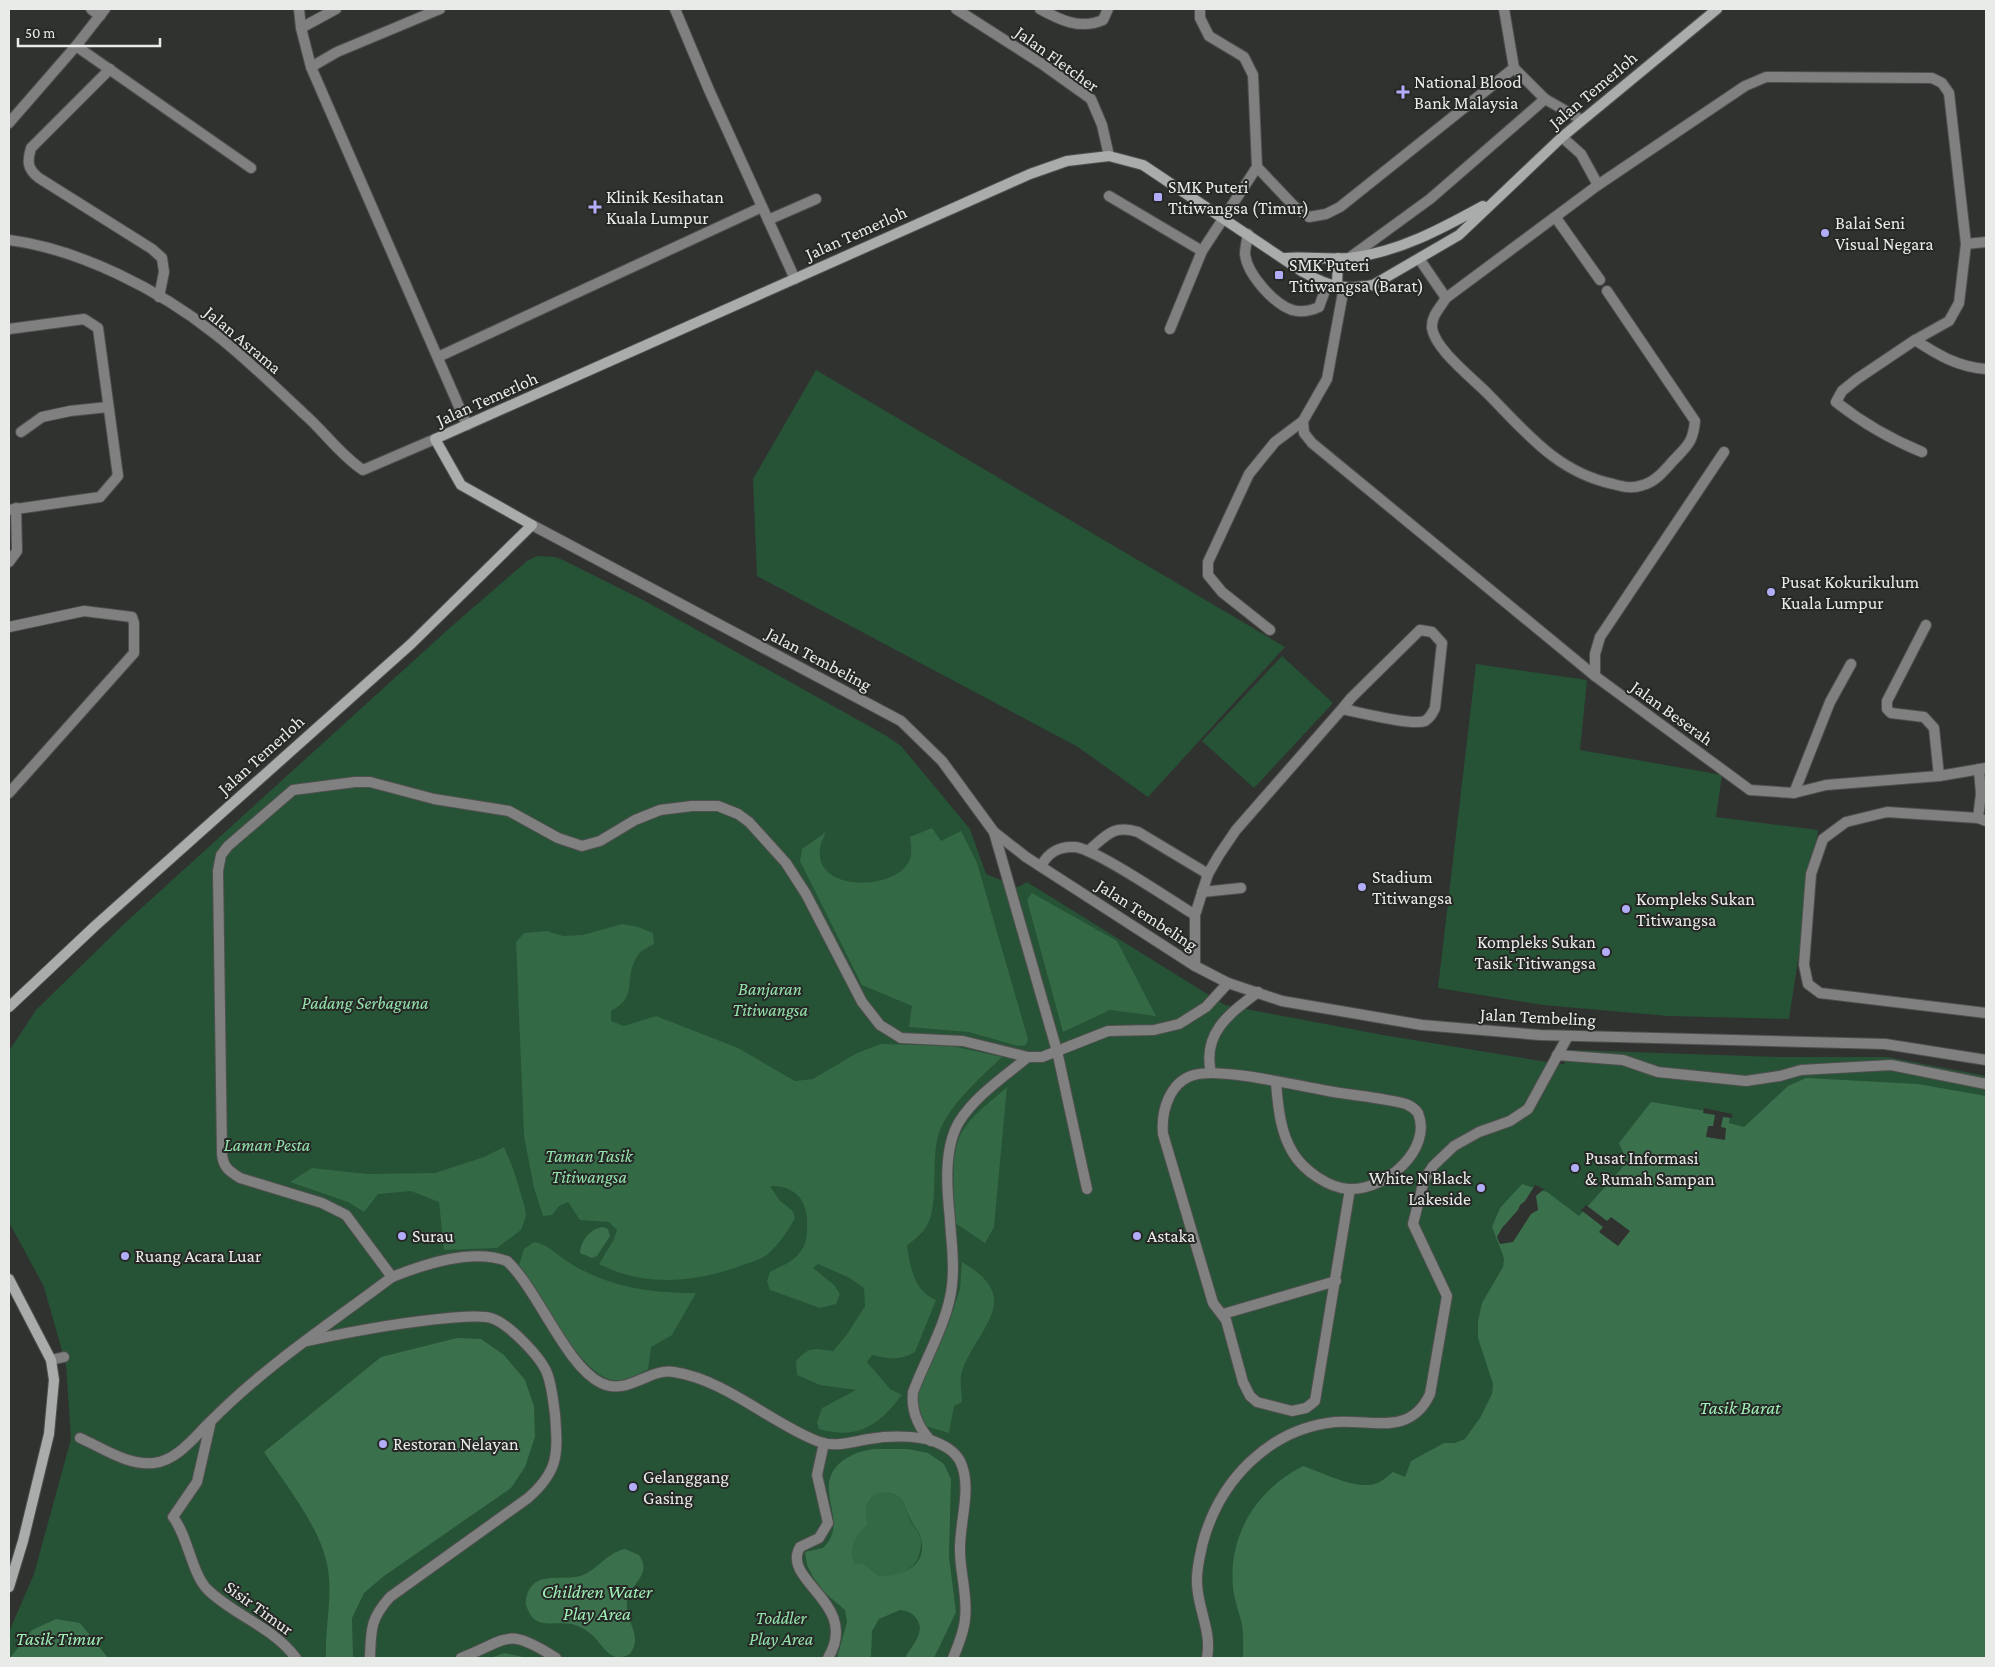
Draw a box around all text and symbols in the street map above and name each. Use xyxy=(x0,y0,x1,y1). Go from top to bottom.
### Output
scale bar xyxy=(18,15,160,47)
street label: Jalan Fletcher xyxy=(1010,21,1103,96)
text: 50 m xyxy=(25,25,55,41)
street label: Jalan Temerloh xyxy=(1543,47,1641,134)
place label: National Blood Bank Malaysia xyxy=(1414,72,1522,113)
marker: National Blood Bank Malaysia xyxy=(1396,85,1410,99)
place label: SMK Puteri Titiwangsa (Timur) xyxy=(1168,177,1309,219)
place label: Klinik Kesihatan Kuala Lumpur xyxy=(606,187,724,228)
marker: SMK Puteri Titiwangsa (Timur) xyxy=(1152,191,1164,203)
marker: Klinik Kesihatan Kuala Lumpur xyxy=(588,200,602,214)
street label: Jalan Temerloh xyxy=(800,202,910,265)
place label: Balai Seni Visual Negara xyxy=(1835,213,1934,254)
marker: Balai Seni Visual Negara xyxy=(1819,227,1831,239)
place label: SMK Puteri Titiwangsa (Barat) xyxy=(1289,255,1424,297)
marker: SMK Puteri Titiwangsa (Barat) xyxy=(1273,269,1285,281)
street label: Jalan Asrama xyxy=(199,301,286,378)
street label: Jalan Temerloh xyxy=(431,368,541,431)
place label: Pusat Kokurikulum Kuala Lumpur xyxy=(1781,572,1920,613)
marker: Pusat Kokurikulum Kuala Lumpur xyxy=(1765,586,1777,598)
street label: Jalan Tembeling xyxy=(761,622,875,695)
street label: Jalan Beserah xyxy=(1625,675,1717,750)
street label: Jalan Temerloh xyxy=(212,711,308,800)
place label: Stadium Titiwangsa xyxy=(1372,867,1452,908)
street label: Jalan Tembeling xyxy=(1091,874,1201,955)
marker: Stadium Titiwangsa xyxy=(1356,881,1368,893)
place label: Kompleks Sukan Titiwangsa xyxy=(1636,889,1755,930)
marker: Kompleks Sukan Titiwangsa xyxy=(1620,903,1632,915)
place label: Kompleks Sukan Tasik Titiwangsa xyxy=(1474,932,1596,973)
marker: Kompleks Sukan Tasik Titiwangsa xyxy=(1600,946,1612,958)
park label: Banjaran Titiwangsa xyxy=(732,979,808,1020)
park label: Padang Serbaguna xyxy=(301,993,429,1013)
street label: Jalan Tembeling xyxy=(1477,1004,1597,1030)
park label: Laman Pesta xyxy=(224,1135,311,1155)
park label: Taman Tasik Titiwangsa xyxy=(545,1146,634,1187)
place label: Pusat Informasi & Rumah Sampan xyxy=(1585,1148,1715,1189)
marker: Pusat Informasi & Rumah Sampan xyxy=(1569,1162,1581,1174)
place label: White N Black Lakeside xyxy=(1369,1168,1471,1209)
marker: White N Black Lakeside xyxy=(1475,1182,1487,1194)
place label: Surau xyxy=(412,1226,454,1246)
place label: Astaka xyxy=(1147,1226,1195,1246)
marker: Surau xyxy=(396,1230,408,1242)
marker: Astaka xyxy=(1131,1230,1143,1242)
place label: Ruang Acara Luar xyxy=(135,1246,262,1266)
marker: Ruang Acara Luar xyxy=(119,1250,131,1262)
water label: Tasik Barat xyxy=(1699,1397,1781,1418)
place label: Restoran Nelayan xyxy=(393,1434,519,1454)
marker: Restoran Nelayan xyxy=(377,1438,389,1450)
place label: Gelanggang Gasing xyxy=(643,1467,729,1508)
marker: Gelanggang Gasing xyxy=(627,1481,639,1493)
street label: Sisir Timur xyxy=(221,1577,298,1640)
water label: Children Water Play Area xyxy=(542,1581,654,1624)
park label: Toddler Play Area xyxy=(749,1608,814,1649)
water label: Tasik Timur xyxy=(16,1628,104,1649)

